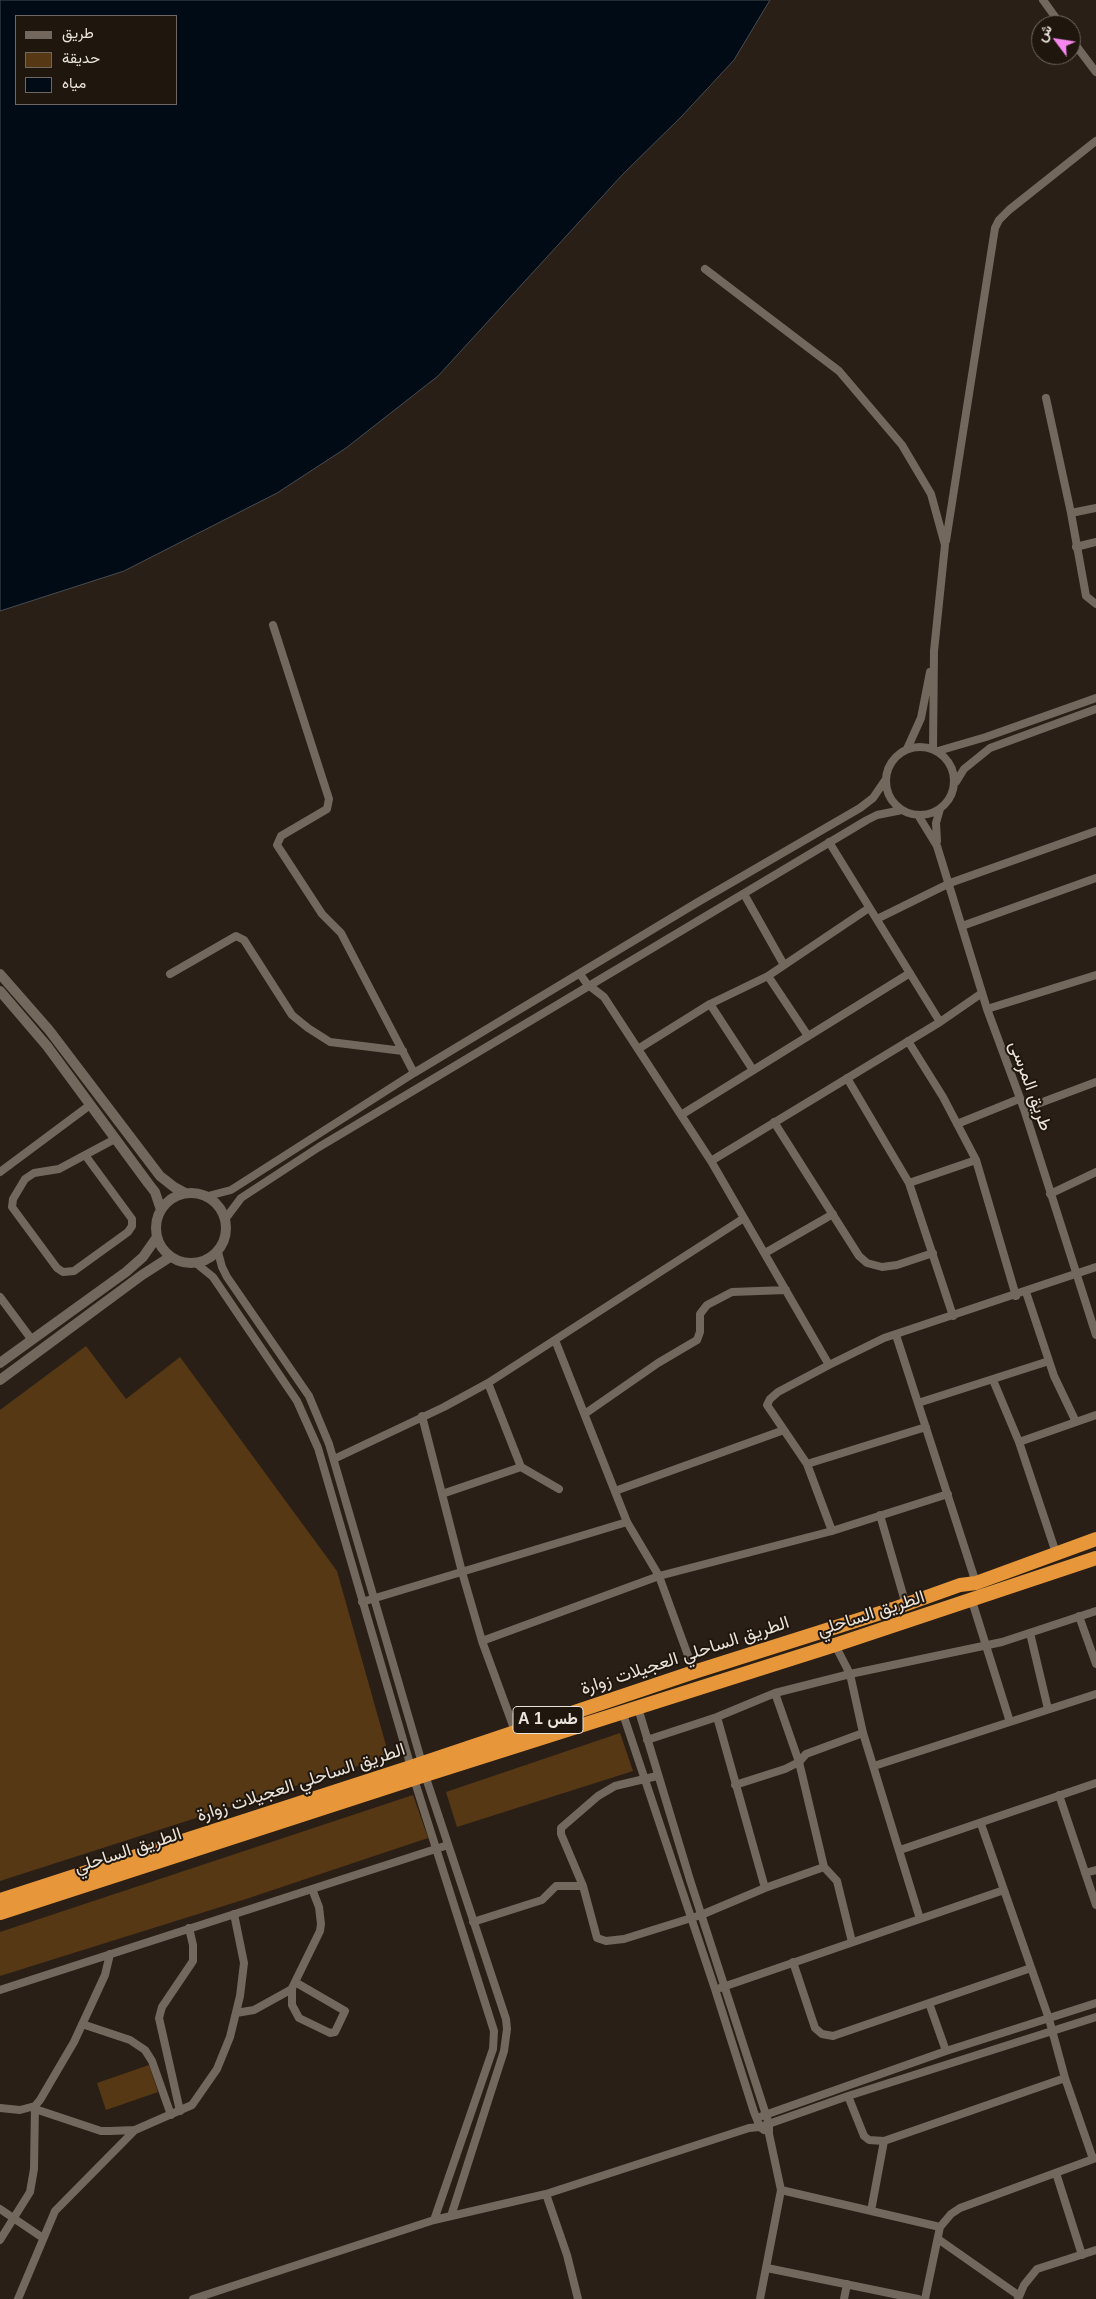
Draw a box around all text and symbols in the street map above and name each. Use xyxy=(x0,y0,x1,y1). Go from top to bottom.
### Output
legend xyxy=(15,15,178,105)
north arrow xyxy=(1031,15,1081,65)
text: ش xyxy=(1033,21,1055,44)
text: طريق xyxy=(62,24,94,41)
text: حديقة xyxy=(62,49,100,66)
text: مياه xyxy=(62,74,86,91)
street label: طريق المرسى xyxy=(1004,1038,1056,1134)
street label: الطريق الساحلي xyxy=(815,1586,927,1642)
street label: الطريق الساحلي العجيلات زوارة xyxy=(578,1612,792,1700)
road number: A 1 طس xyxy=(513,1706,583,1734)
street label: الطريق الساحلي العجيلات زوارة xyxy=(194,1739,408,1827)
street label: الطريق الساحلي xyxy=(72,1823,184,1879)

